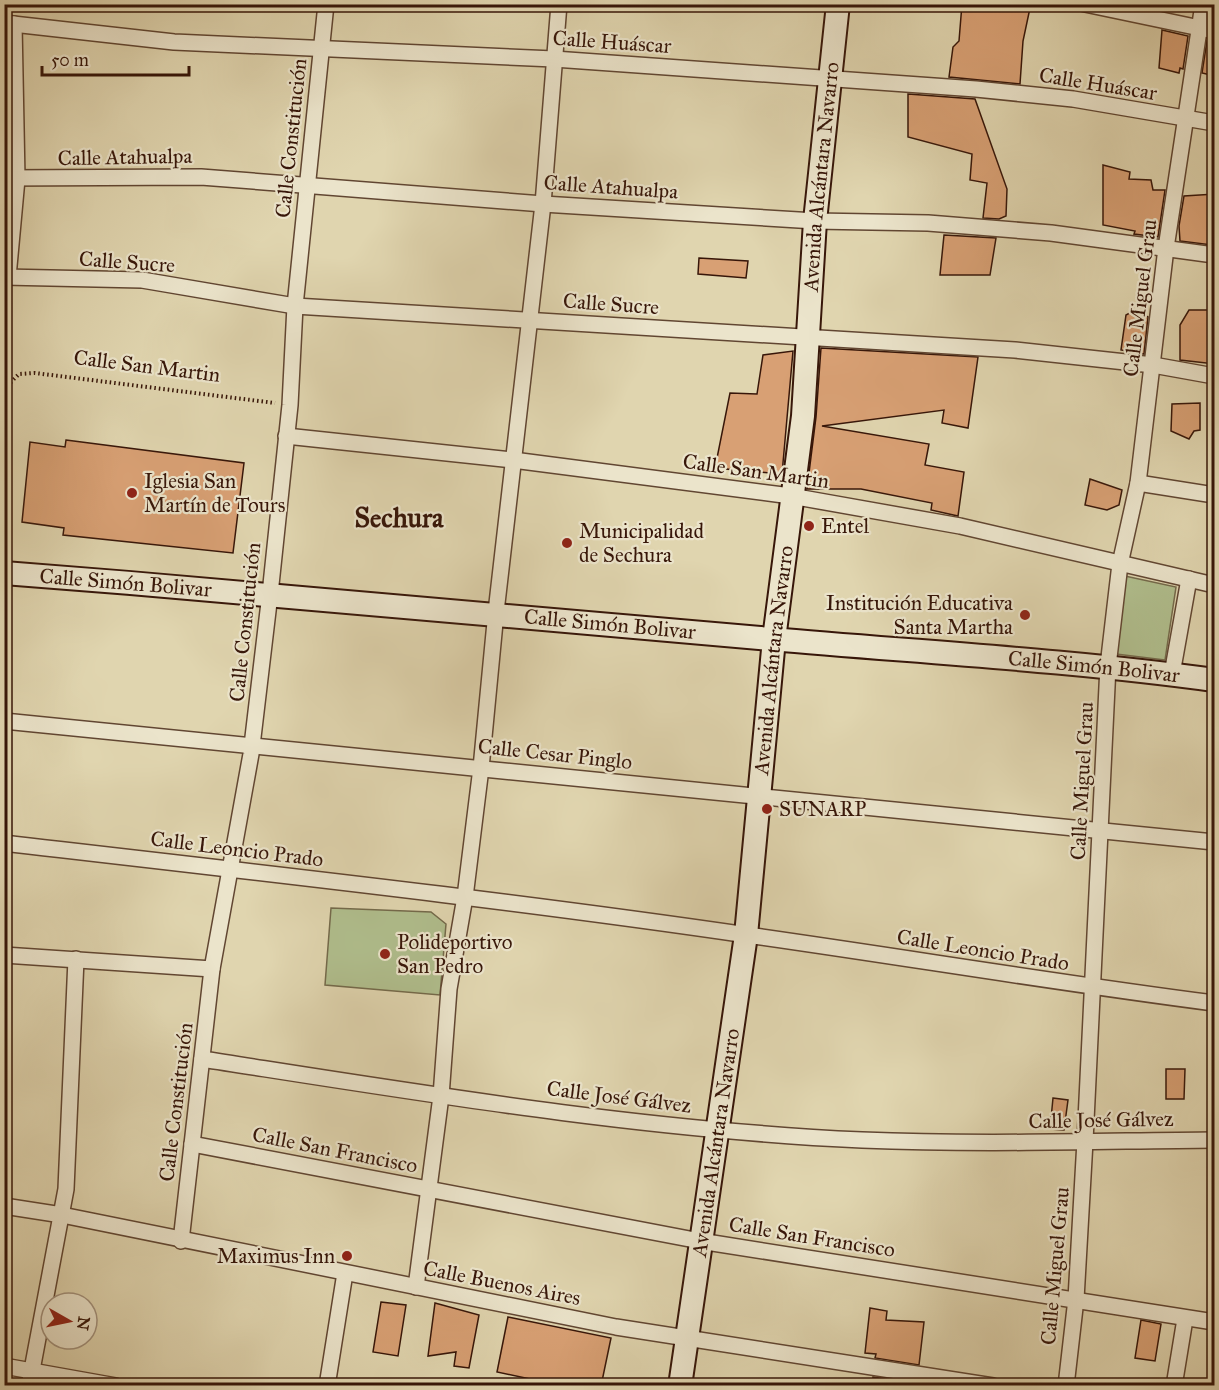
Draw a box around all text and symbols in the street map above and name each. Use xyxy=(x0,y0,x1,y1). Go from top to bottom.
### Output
street label: Calle Huáscar xyxy=(552,25,672,59)
scale bar xyxy=(42,39,189,77)
text: 50 m xyxy=(51,49,89,71)
street label: Calle Constitución xyxy=(270,57,312,219)
street label: Avenida Alcántara Navarro xyxy=(798,60,845,293)
street label: Calle Huáscar xyxy=(1037,62,1159,106)
street label: Calle Atahualpa xyxy=(57,143,193,171)
street label: Calle Atahualpa xyxy=(543,169,679,205)
street label: Calle Miguel Grau xyxy=(1117,218,1163,378)
street label: Calle Sucre xyxy=(78,246,176,278)
street label: Calle Sucre xyxy=(562,288,660,320)
street label: Calle San Martin xyxy=(72,344,222,388)
street label: Calle San Martin xyxy=(681,448,831,494)
place label: Iglesia San Martín de Tours xyxy=(144,468,285,518)
marker: Iglesia San Martín de Tours xyxy=(125,486,139,500)
district label: Sechura xyxy=(355,501,444,534)
place label: Entel xyxy=(821,513,869,539)
place label: Municipalidad de Sechura xyxy=(579,518,704,568)
marker: Entel xyxy=(802,519,816,533)
marker: Municipalidad de Sechura xyxy=(560,536,574,550)
street label: Calle Constitución xyxy=(224,541,266,703)
street label: Avenida Alcántara Navarro xyxy=(748,544,799,777)
street label: Calle Simón Bolivar xyxy=(39,563,213,603)
place label: Institución Educativa Santa Martha xyxy=(826,590,1013,640)
street label: Calle Simón Bolivar xyxy=(523,603,697,645)
marker: Institución Educativa Santa Martha xyxy=(1018,608,1032,622)
street label: Calle Simón Bolivar xyxy=(1007,645,1181,688)
street label: Calle Miguel Grau xyxy=(1065,701,1099,861)
street label: Calle Cesar Pinglo xyxy=(477,733,634,775)
place label: SUNARP xyxy=(779,796,866,822)
marker: SUNARP xyxy=(760,802,774,816)
street label: Calle Leoncio Prado xyxy=(149,826,325,873)
street label: Calle Leoncio Prado xyxy=(895,924,1071,976)
place label: Polideportivo San Pedro xyxy=(397,929,513,979)
marker: Polideportivo San Pedro xyxy=(378,947,392,961)
street label: Calle Constitución xyxy=(153,1021,199,1183)
street label: Avenida Alcántara Navarro xyxy=(686,1026,745,1260)
street label: Calle José Gálvez xyxy=(545,1075,693,1119)
street label: Calle José Gálvez xyxy=(1028,1106,1174,1134)
street label: Calle San Francisco xyxy=(250,1121,420,1179)
street label: Calle Miguel Grau xyxy=(1035,1186,1075,1346)
street label: Calle San Francisco xyxy=(727,1211,897,1263)
place label: Maximus Inn xyxy=(217,1243,335,1269)
marker: Maximus Inn xyxy=(340,1249,354,1263)
street label: Calle Buenos Aires xyxy=(421,1255,583,1311)
north arrow xyxy=(39,1291,99,1351)
text: N xyxy=(73,1315,94,1332)

